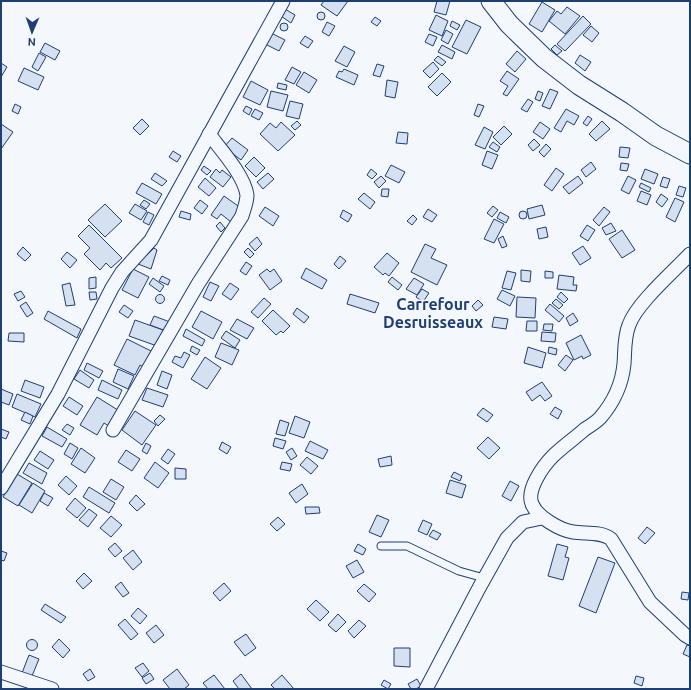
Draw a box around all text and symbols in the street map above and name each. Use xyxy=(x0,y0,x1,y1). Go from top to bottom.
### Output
north arrow xyxy=(12,12,52,52)
text: N xyxy=(27,36,36,48)
district label: Carrefour Desruisseaux xyxy=(383,295,483,331)

